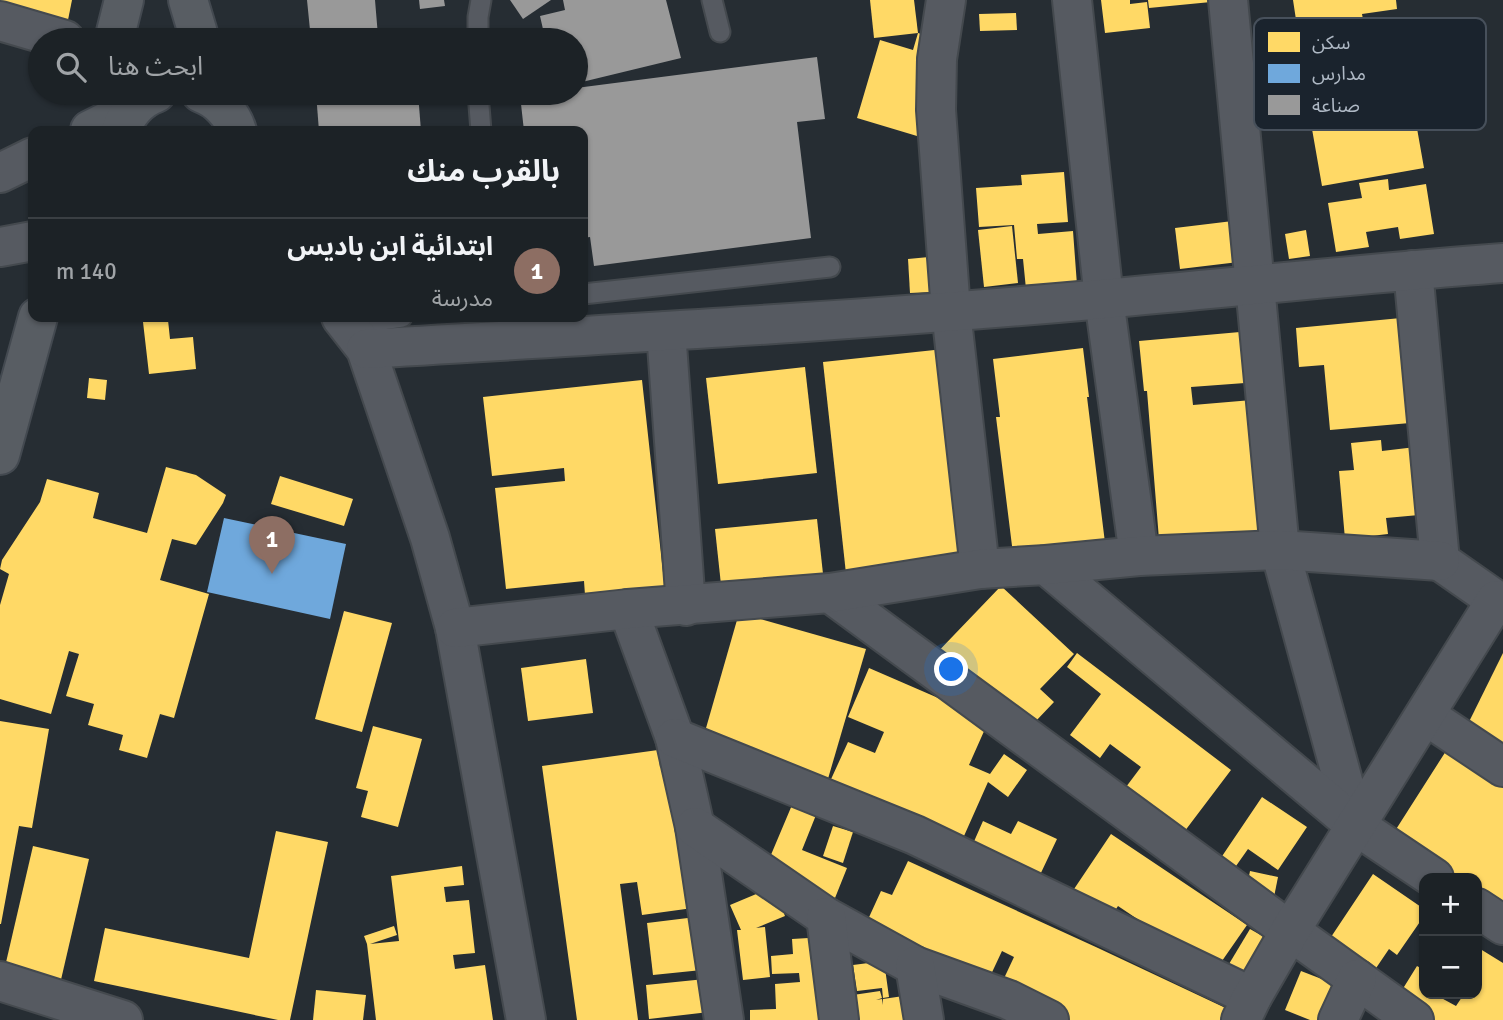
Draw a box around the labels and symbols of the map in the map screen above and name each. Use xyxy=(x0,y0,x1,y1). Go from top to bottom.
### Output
legend xyxy=(1254,18,1486,130)
text: سكن xyxy=(1312,31,1350,55)
text: مدارس xyxy=(1312,62,1366,86)
text: صناعة xyxy=(1312,94,1360,118)
pin: 1 xyxy=(249,516,295,574)
your location xyxy=(934,652,968,686)

